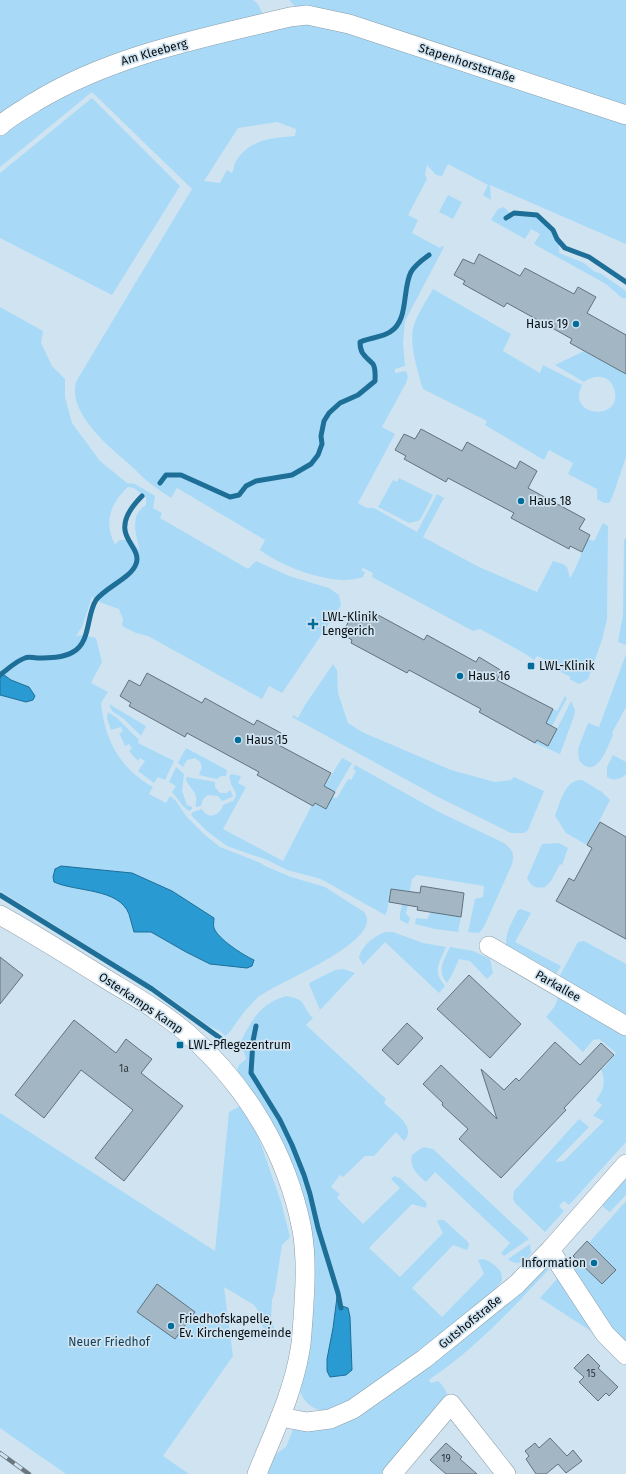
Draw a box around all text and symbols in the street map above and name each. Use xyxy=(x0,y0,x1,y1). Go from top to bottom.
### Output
street label: Am Kleeberg xyxy=(119,36,189,68)
street label: Stapenhorststraße xyxy=(417,41,517,85)
place label: Haus 19 xyxy=(526,317,568,331)
marker: Haus 19 xyxy=(571,319,581,329)
place label: Haus 18 xyxy=(529,494,572,508)
marker: Haus 18 xyxy=(516,496,526,506)
place label: LWL-Klinik Lengerich xyxy=(322,610,378,638)
marker: LWL-Klinik Lengerich xyxy=(307,618,319,630)
place label: LWL-Klinik xyxy=(539,659,595,673)
marker: LWL-Klinik xyxy=(526,661,536,671)
place label: Haus 16 xyxy=(468,669,510,683)
marker: Haus 16 xyxy=(455,671,465,681)
place label: Haus 15 xyxy=(246,733,288,747)
marker: Haus 15 xyxy=(233,735,243,745)
street label: Parkallee xyxy=(533,967,583,1005)
street label: Osterkamps Kamp xyxy=(96,970,186,1036)
place label: LWL-Pflegezentrum xyxy=(188,1038,291,1052)
marker: LWL-Pflegezentrum xyxy=(175,1040,185,1050)
house number: 1a xyxy=(119,1063,129,1075)
place label: Information xyxy=(521,1256,586,1270)
marker: Information xyxy=(589,1258,599,1268)
street label: Gutshofstraße xyxy=(436,1292,504,1352)
place label: Friedhofskapelle, Ev. Kirchengemeinde xyxy=(179,1312,291,1340)
marker: Friedhofskapelle, Ev. Kirchengemeinde xyxy=(166,1321,176,1331)
park label: Neuer Friedhof xyxy=(68,1335,151,1349)
house number: 15 xyxy=(586,1368,596,1380)
house number: 19 xyxy=(441,1453,451,1465)

